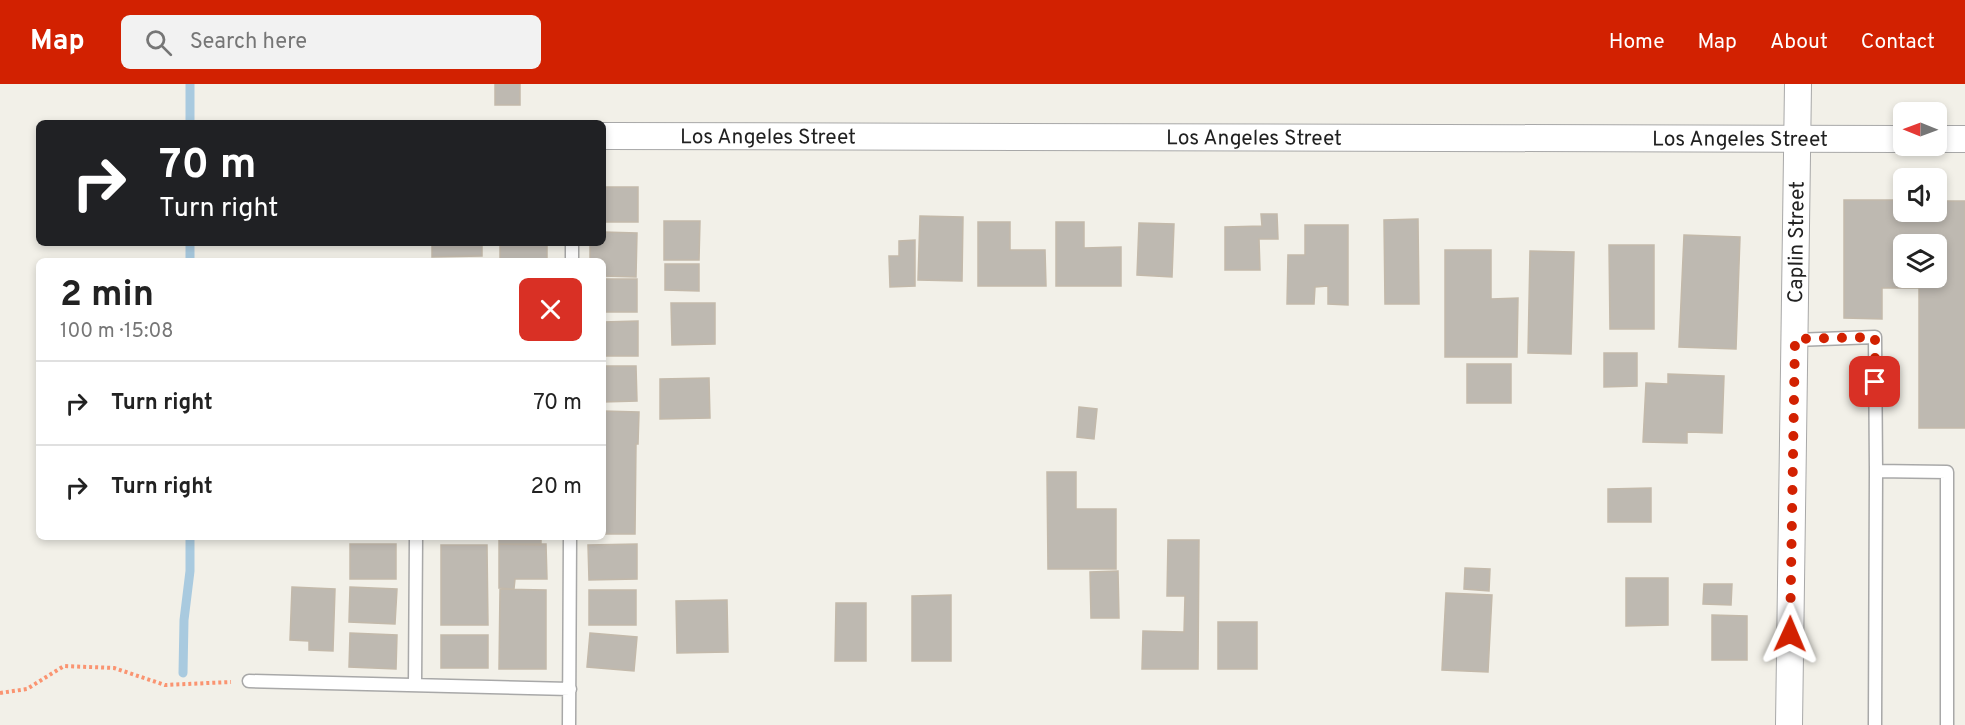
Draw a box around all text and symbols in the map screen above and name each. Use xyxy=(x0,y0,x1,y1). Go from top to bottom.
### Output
search box xyxy=(121,15,541,69)
text: Map xyxy=(30,24,85,60)
icon: search xyxy=(142,26,175,59)
text: Search here xyxy=(190,29,307,56)
text: Home xyxy=(1609,29,1665,56)
text: Map xyxy=(1698,29,1737,56)
text: About xyxy=(1770,29,1828,56)
text: Contact xyxy=(1861,29,1935,56)
north arrow xyxy=(1893,102,1947,156)
map controls xyxy=(1893,102,1947,288)
street label: Los Angeles Street xyxy=(680,124,856,152)
street label: Los Angeles Street xyxy=(1166,125,1342,153)
street label: Los Angeles Street xyxy=(1652,126,1828,154)
text: 70 m xyxy=(159,140,257,193)
icon: right xyxy=(60,144,138,222)
button: sound xyxy=(1893,168,1947,222)
street label: Caplin Street xyxy=(1783,181,1812,303)
text: Turn right xyxy=(159,192,278,226)
button: layers xyxy=(1893,234,1947,288)
text: 2 min xyxy=(60,273,154,319)
button: close xyxy=(519,278,582,341)
text: 100 m · 15:08 xyxy=(60,319,173,345)
pin xyxy=(1849,356,1900,407)
icon: arrive xyxy=(1858,365,1891,398)
icon: right xyxy=(60,387,93,420)
text: Turn right xyxy=(111,390,213,417)
text: 70 m xyxy=(533,390,582,417)
icon: right xyxy=(60,471,93,504)
text: Turn right xyxy=(111,474,213,501)
text: 20 m xyxy=(531,474,582,501)
position arrow xyxy=(1758,602,1822,666)

